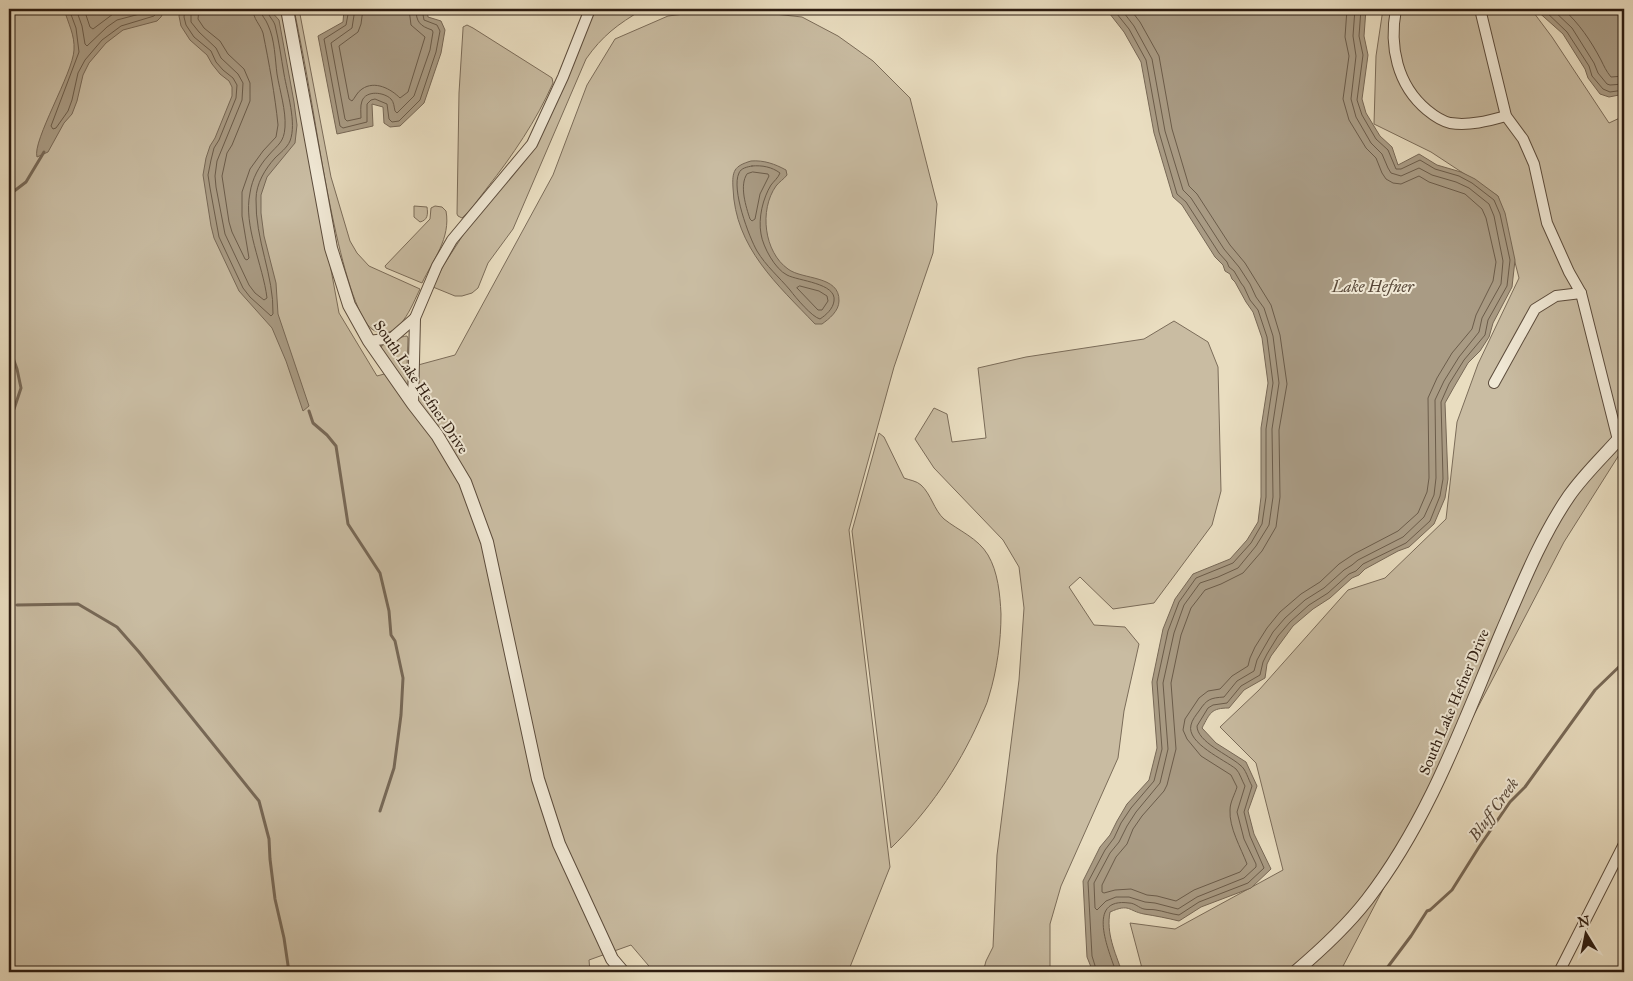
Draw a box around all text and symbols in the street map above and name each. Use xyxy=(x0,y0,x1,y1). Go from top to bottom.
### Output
water label: Lake Hefner xyxy=(1331,277,1415,296)
street label: South Lake Hefner Drive xyxy=(370,317,472,457)
street label: South Lake Hefner Drive xyxy=(1415,626,1493,778)
water label: Bluff Creek xyxy=(1464,774,1523,846)
north arrow xyxy=(1560,908,1610,958)
text: N xyxy=(1577,912,1591,931)

